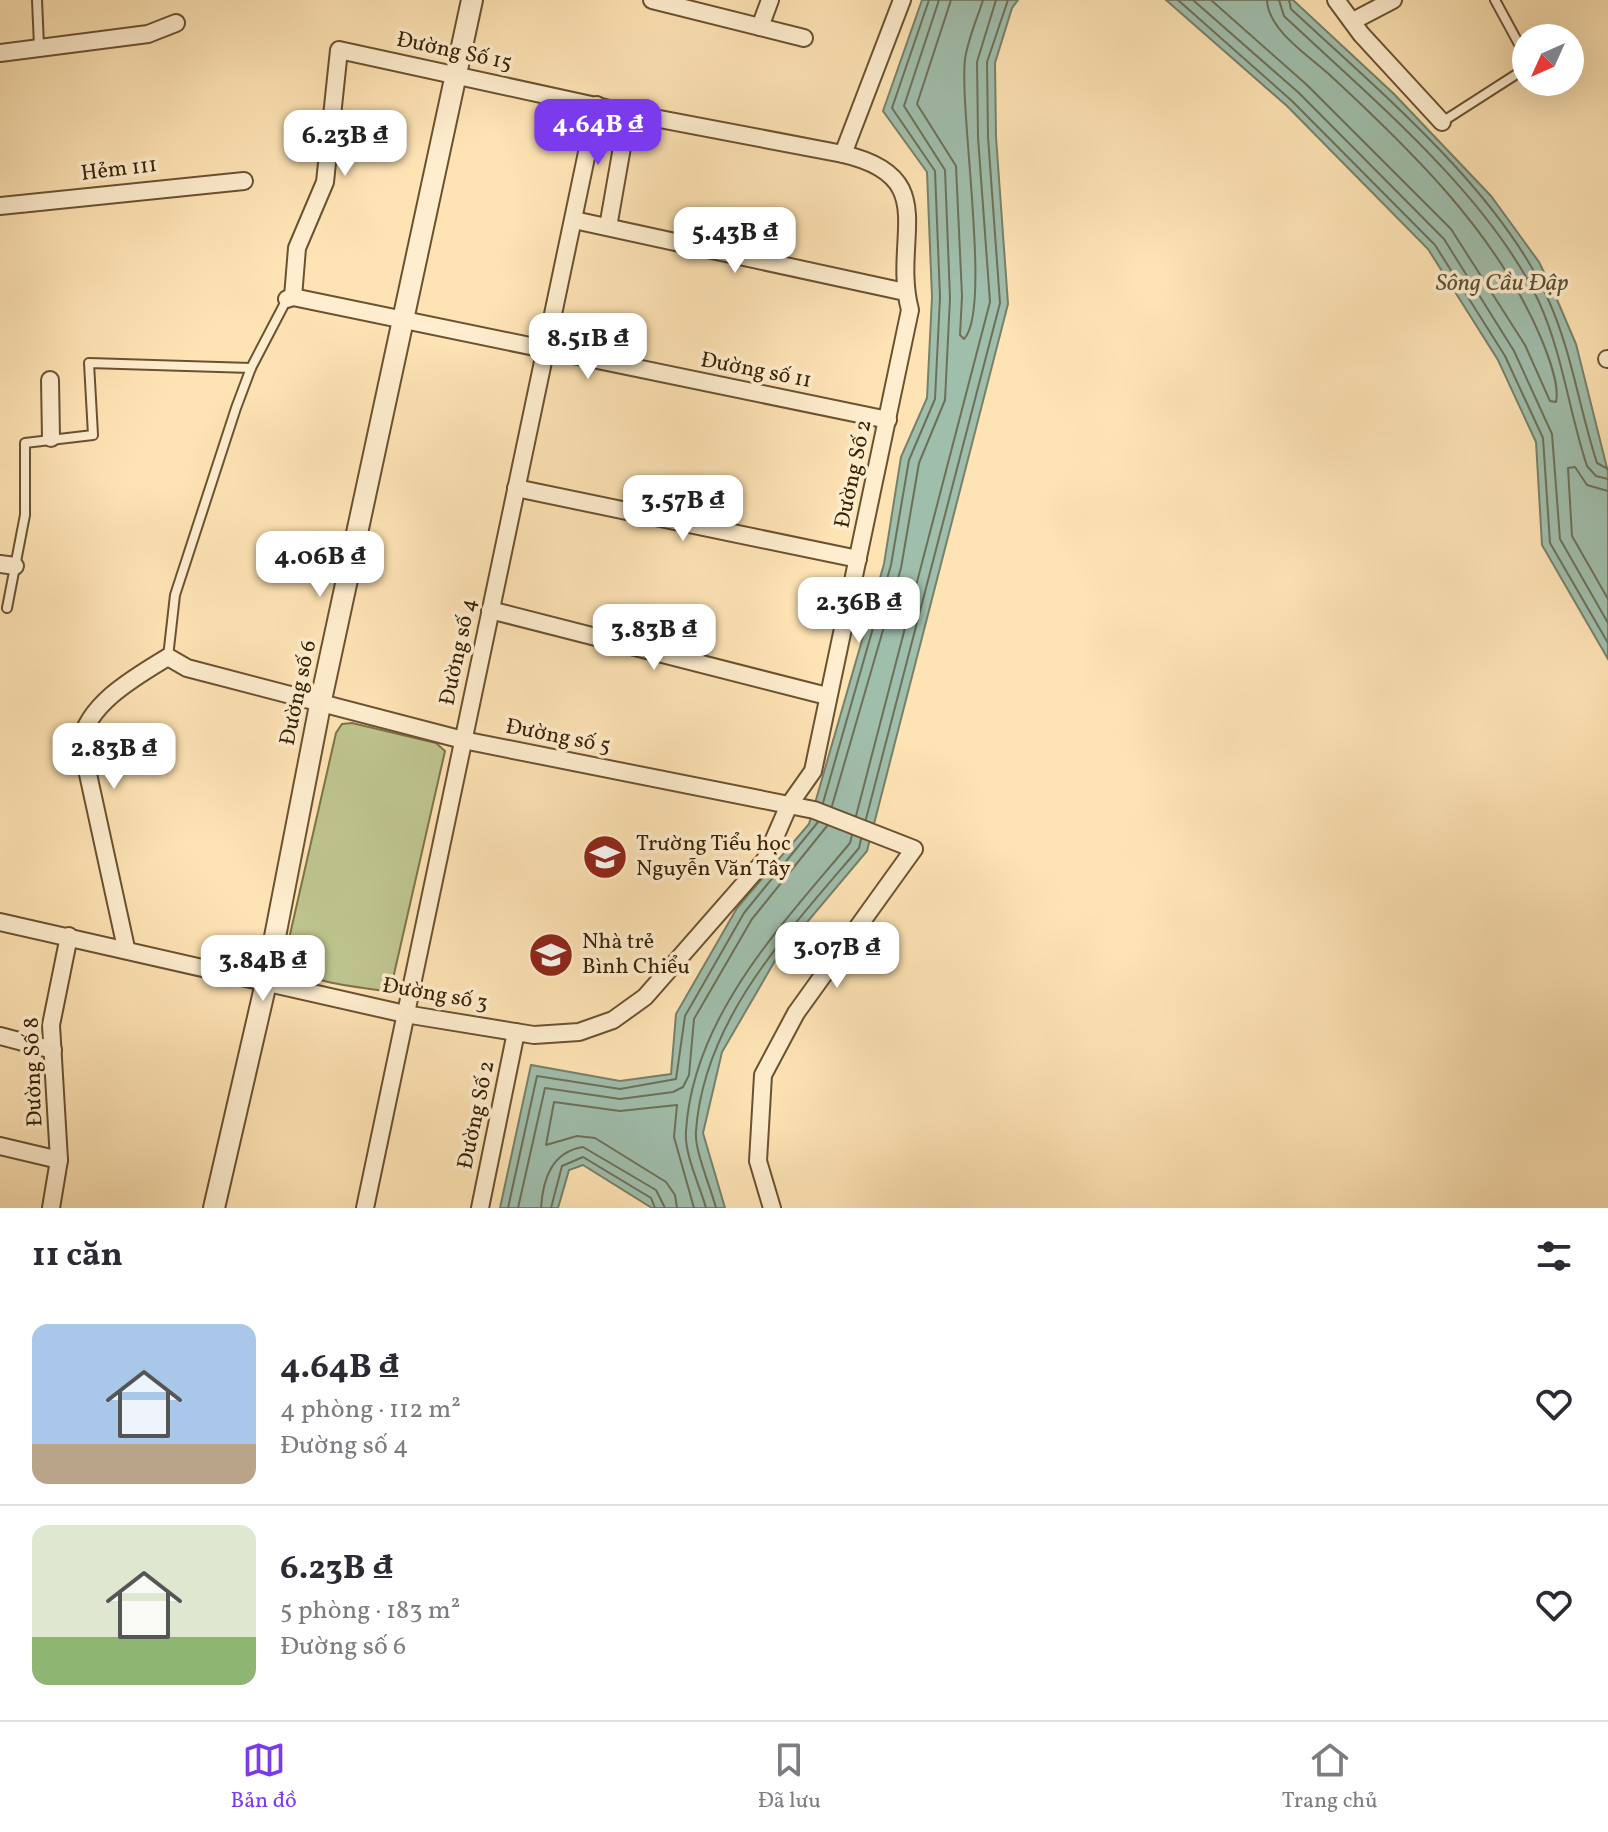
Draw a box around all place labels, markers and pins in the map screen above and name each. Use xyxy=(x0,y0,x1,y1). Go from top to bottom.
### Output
pin: 4.64B ₫ xyxy=(524,99,672,167)
pin: 6.23B ₫ xyxy=(271,110,419,178)
pin: 5.43B ₫ xyxy=(661,207,809,275)
pin: 8.51B ₫ xyxy=(514,313,662,381)
pin: 3.57B ₫ xyxy=(609,475,757,543)
pin: 4.06B ₫ xyxy=(246,531,394,599)
pin: 2.36B ₫ xyxy=(785,577,933,645)
pin: 3.83B ₫ xyxy=(580,604,728,672)
pin: 2.83B ₫ xyxy=(40,723,188,791)
place label: Trường Tiểu học Nguyễn Văn Tây xyxy=(636,829,791,885)
school or university icon: Trường Tiểu học Nguyễn Văn Tây xyxy=(581,833,629,881)
pin: 3.07B ₫ xyxy=(763,922,911,990)
place label: Nhà trẻ Bình Chiểu xyxy=(582,927,690,983)
school or university icon: Nhà trẻ Bình Chiểu xyxy=(527,931,575,979)
pin: 3.84B ₫ xyxy=(189,935,337,1003)

